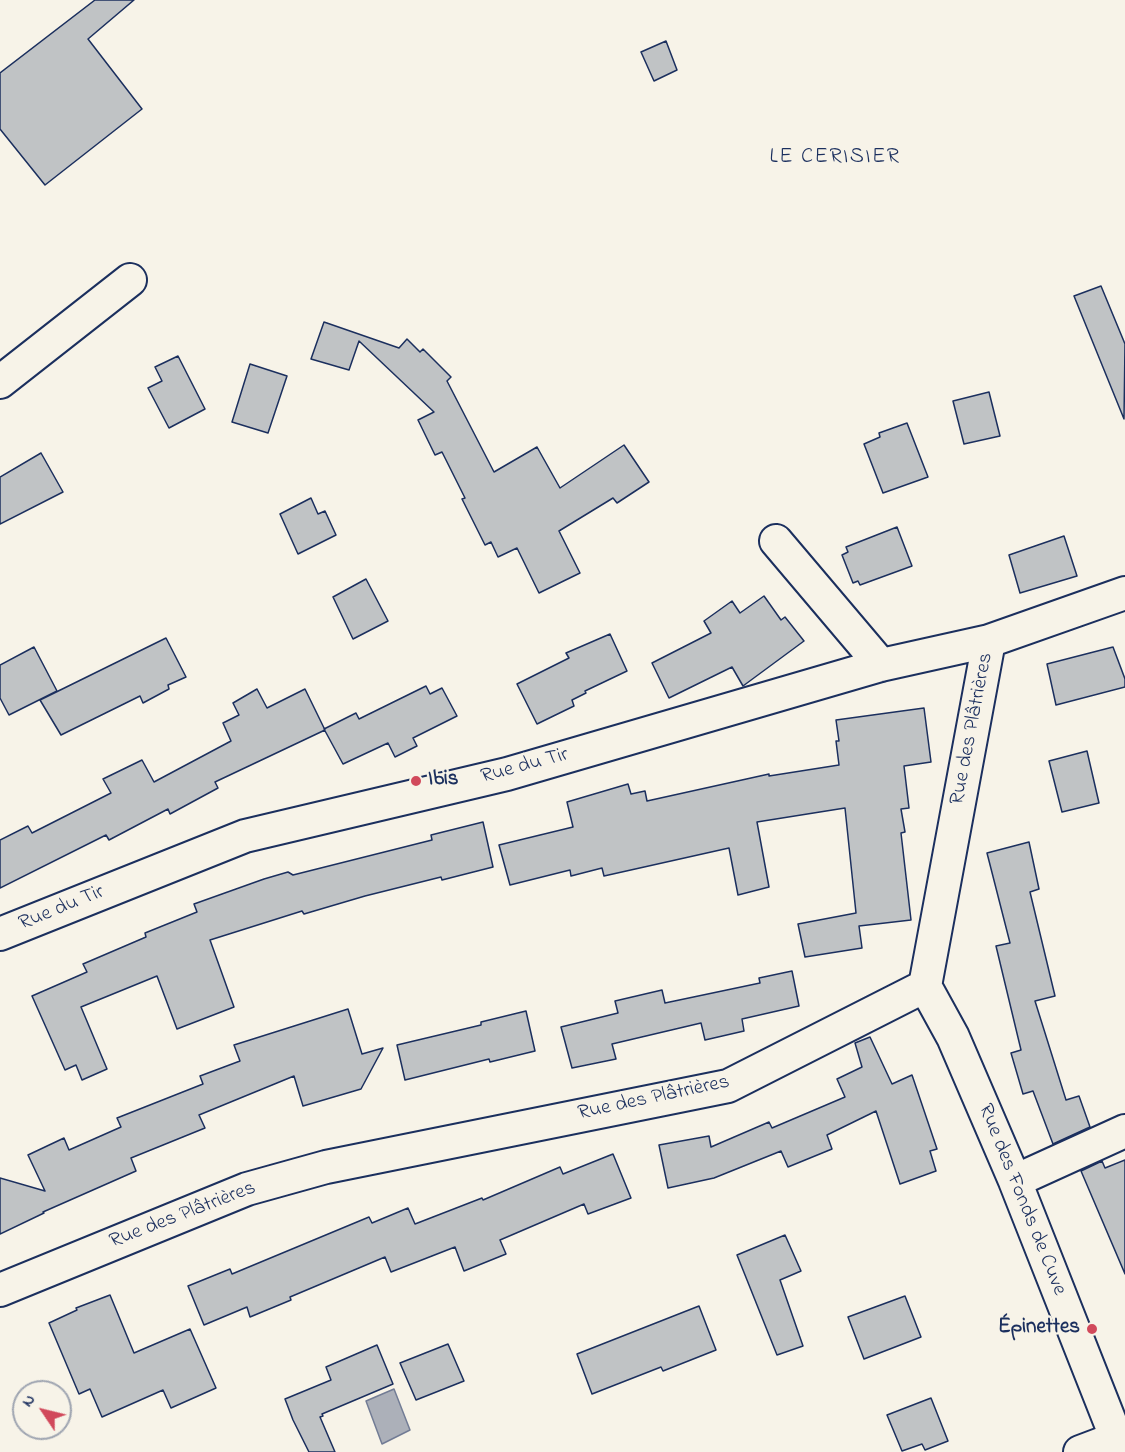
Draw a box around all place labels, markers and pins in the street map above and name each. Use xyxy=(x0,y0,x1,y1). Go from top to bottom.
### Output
place label: Ibis xyxy=(428,768,458,794)
marker: Ibis xyxy=(409,774,423,788)
place label: Épinettes xyxy=(998,1316,1080,1342)
marker: Épinettes xyxy=(1085,1322,1099,1336)

